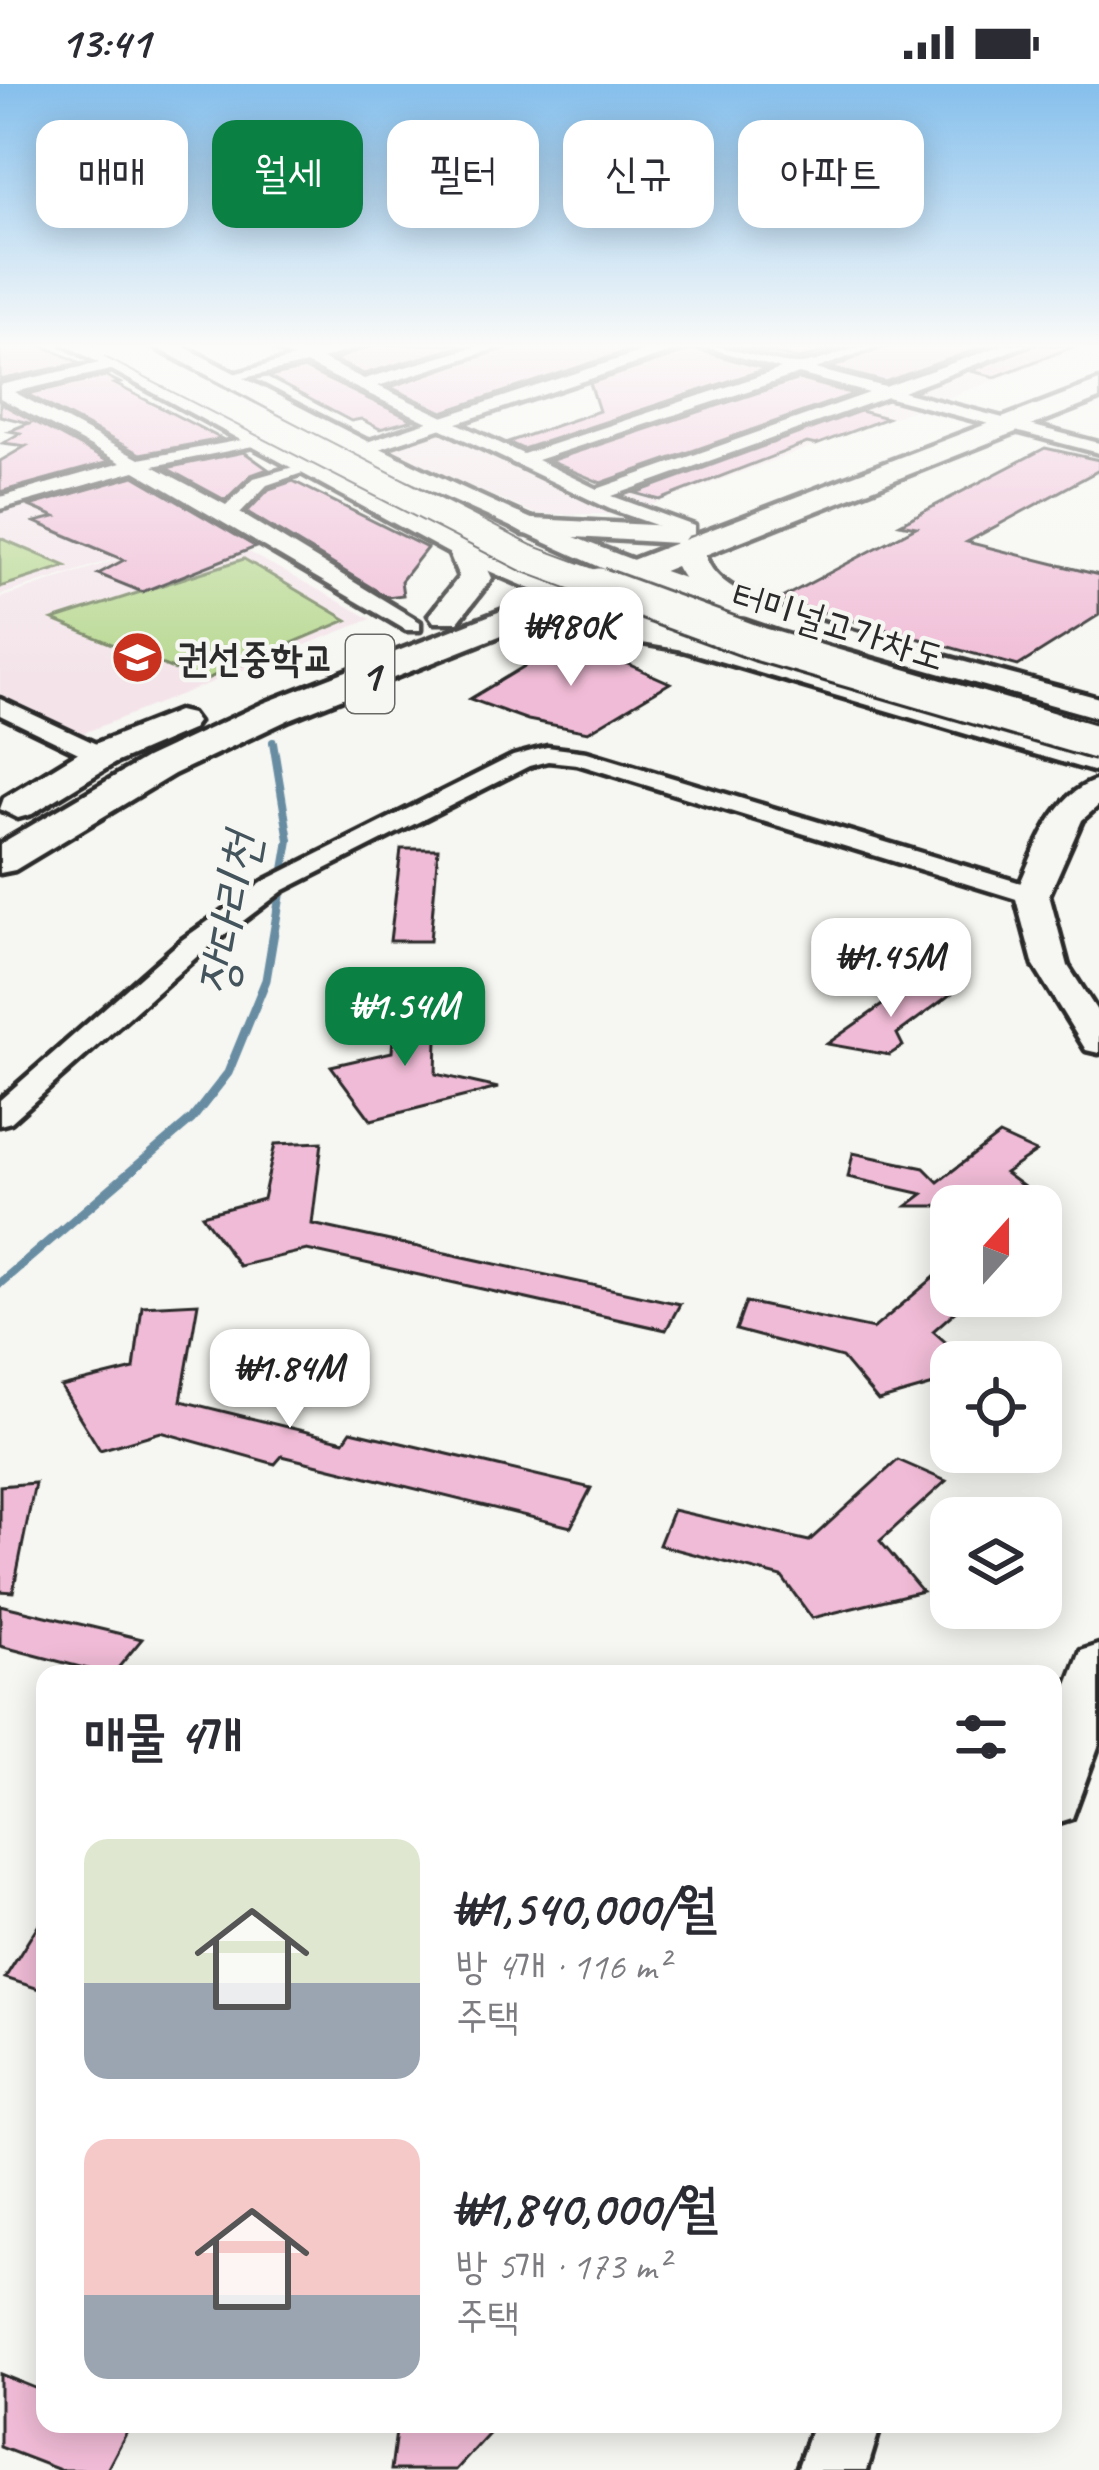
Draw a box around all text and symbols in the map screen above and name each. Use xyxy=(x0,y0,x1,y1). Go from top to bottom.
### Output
text: 13:41 xyxy=(60,14,150,71)
chip: 매매 xyxy=(36,120,188,228)
chip: 월세 xyxy=(212,120,363,228)
chip: 필터 xyxy=(387,120,539,228)
chip: 신규 xyxy=(563,120,714,228)
chip: 아파트 xyxy=(738,120,924,228)
street label: 터미널고가차도 xyxy=(726,571,951,682)
pin: ₩980K xyxy=(487,587,655,689)
text: ₩980K xyxy=(526,601,616,650)
school or university icon: 권선중학교 xyxy=(110,629,166,685)
place label: 권선중학교 xyxy=(177,634,334,683)
road number: 1 xyxy=(346,635,394,713)
water label: 장다리천 xyxy=(183,823,276,1001)
pin: ₩1.45M xyxy=(793,918,989,1020)
text: ₩1.45M xyxy=(838,932,944,981)
pin: ₩1.54M xyxy=(307,967,503,1069)
text: ₩1.54M xyxy=(352,981,458,1030)
north arrow xyxy=(930,1185,1062,1317)
map controls xyxy=(930,1185,1062,1629)
pin: ₩1.84M xyxy=(192,1329,388,1431)
button: locate xyxy=(930,1341,1062,1473)
text: ₩1.84M xyxy=(237,1343,343,1392)
button: layers xyxy=(930,1497,1062,1629)
text: 매물 4개 xyxy=(84,1704,242,1768)
icon: filters xyxy=(948,1704,1014,1770)
text: ₩1,540,000/월 xyxy=(456,1876,717,1940)
icon: home xyxy=(180,1887,324,2031)
text: 방 4개 · 116 m² xyxy=(456,1942,668,1991)
text: 주택 xyxy=(456,1992,519,2041)
text: ₩1,840,000/월 xyxy=(456,2176,718,2240)
icon: home xyxy=(180,2187,324,2331)
text: 방 5개 · 173 m² xyxy=(456,2242,668,2291)
text: 주택 xyxy=(456,2292,519,2341)

